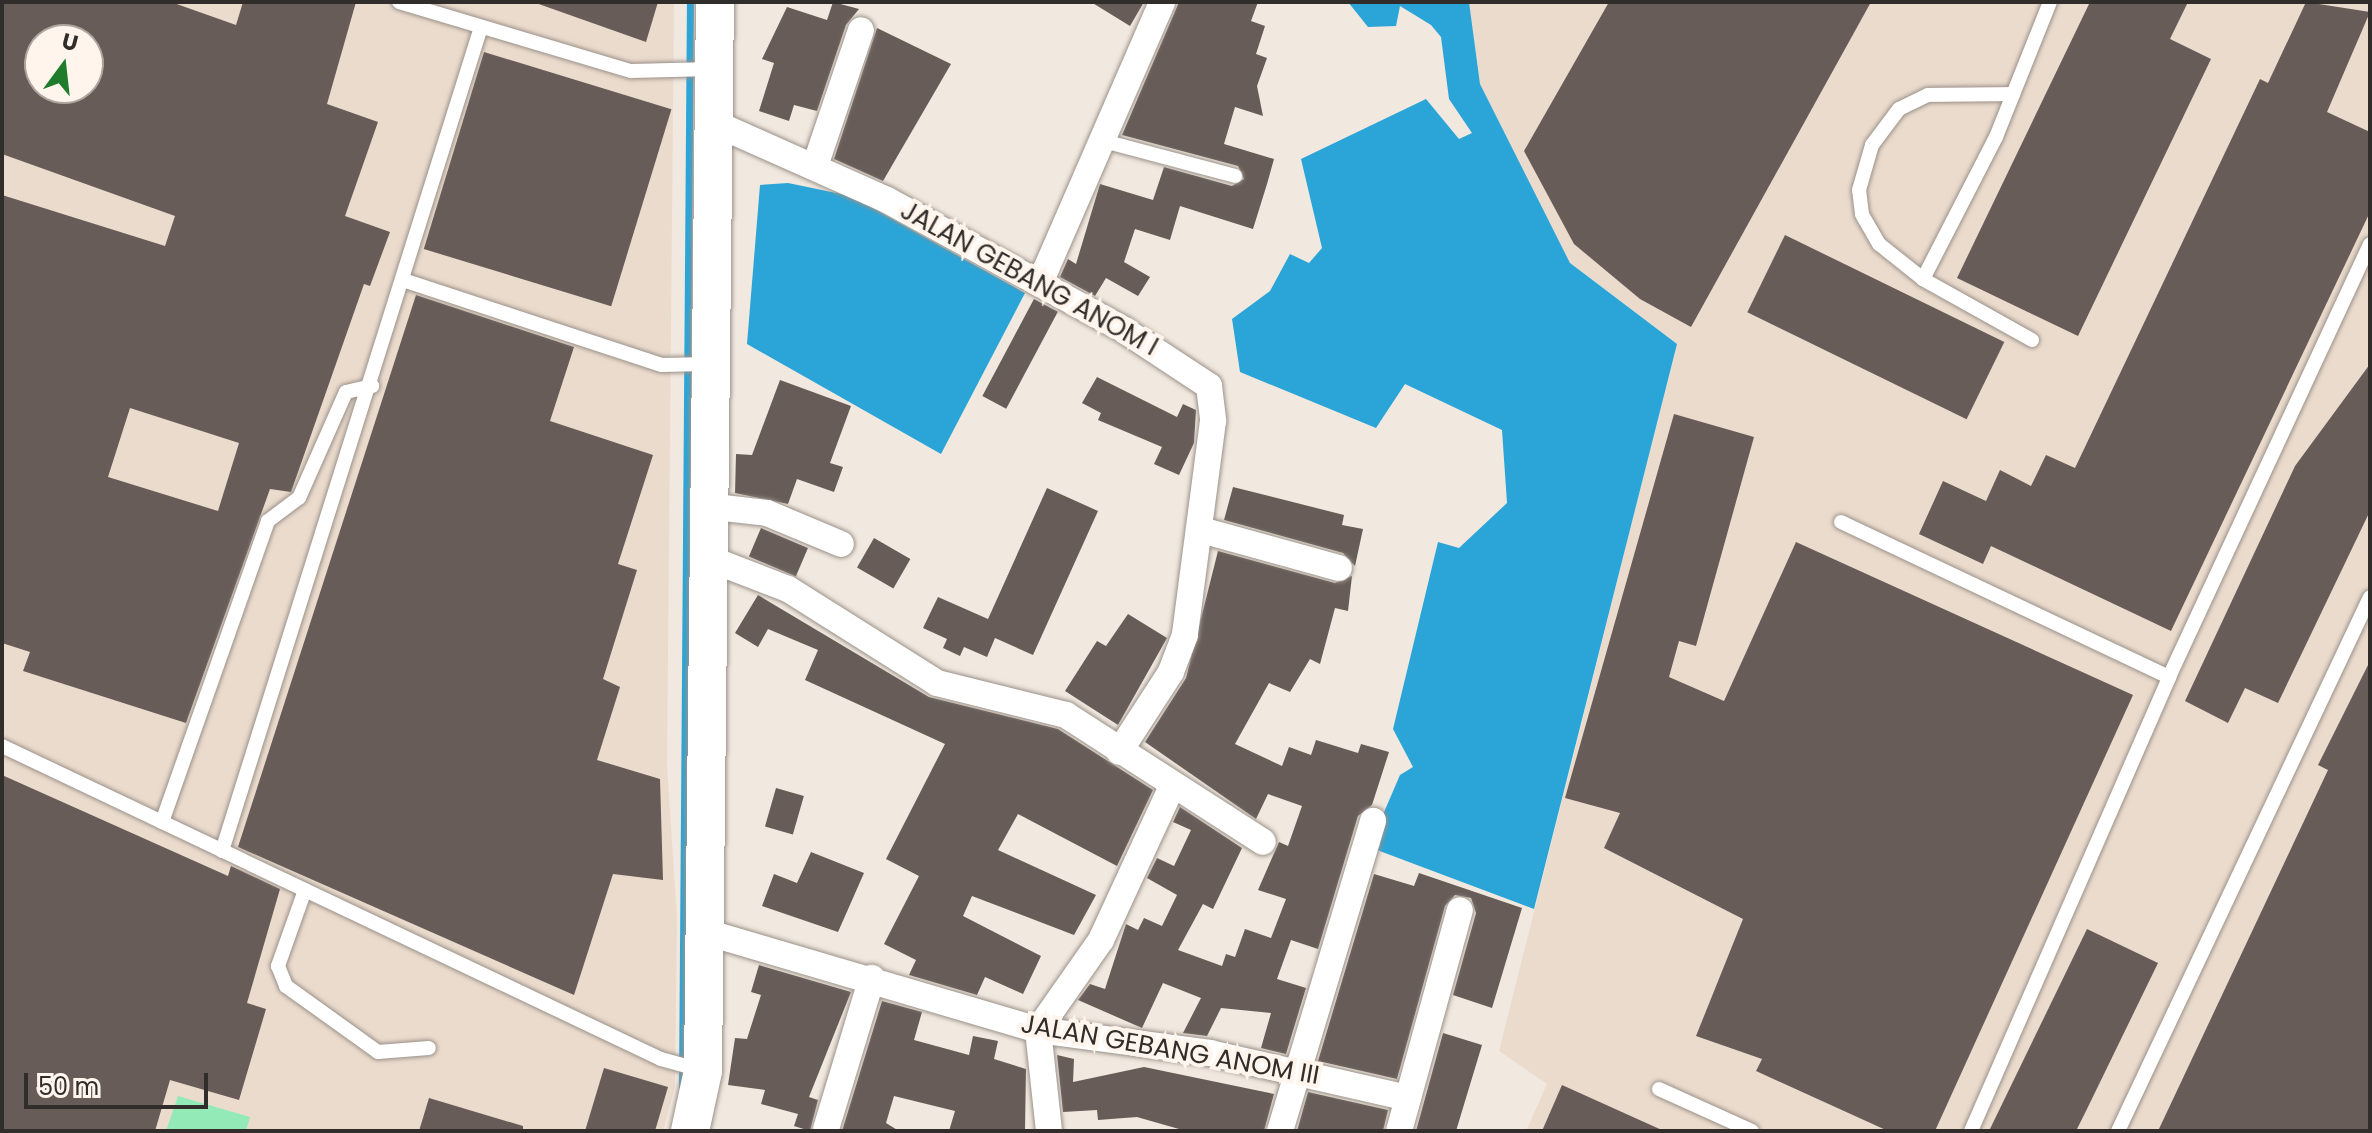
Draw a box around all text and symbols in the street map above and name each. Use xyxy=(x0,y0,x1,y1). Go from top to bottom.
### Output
north arrow xyxy=(24,24,104,104)
text: U xyxy=(58,25,81,59)
street label: JALAN GEBANG ANOM I xyxy=(895,195,1163,363)
street label: JALAN GEBANG ANOM III xyxy=(1018,1008,1322,1092)
scale bar xyxy=(28,1057,212,1107)
text: 50 m xyxy=(38,1070,99,1103)

